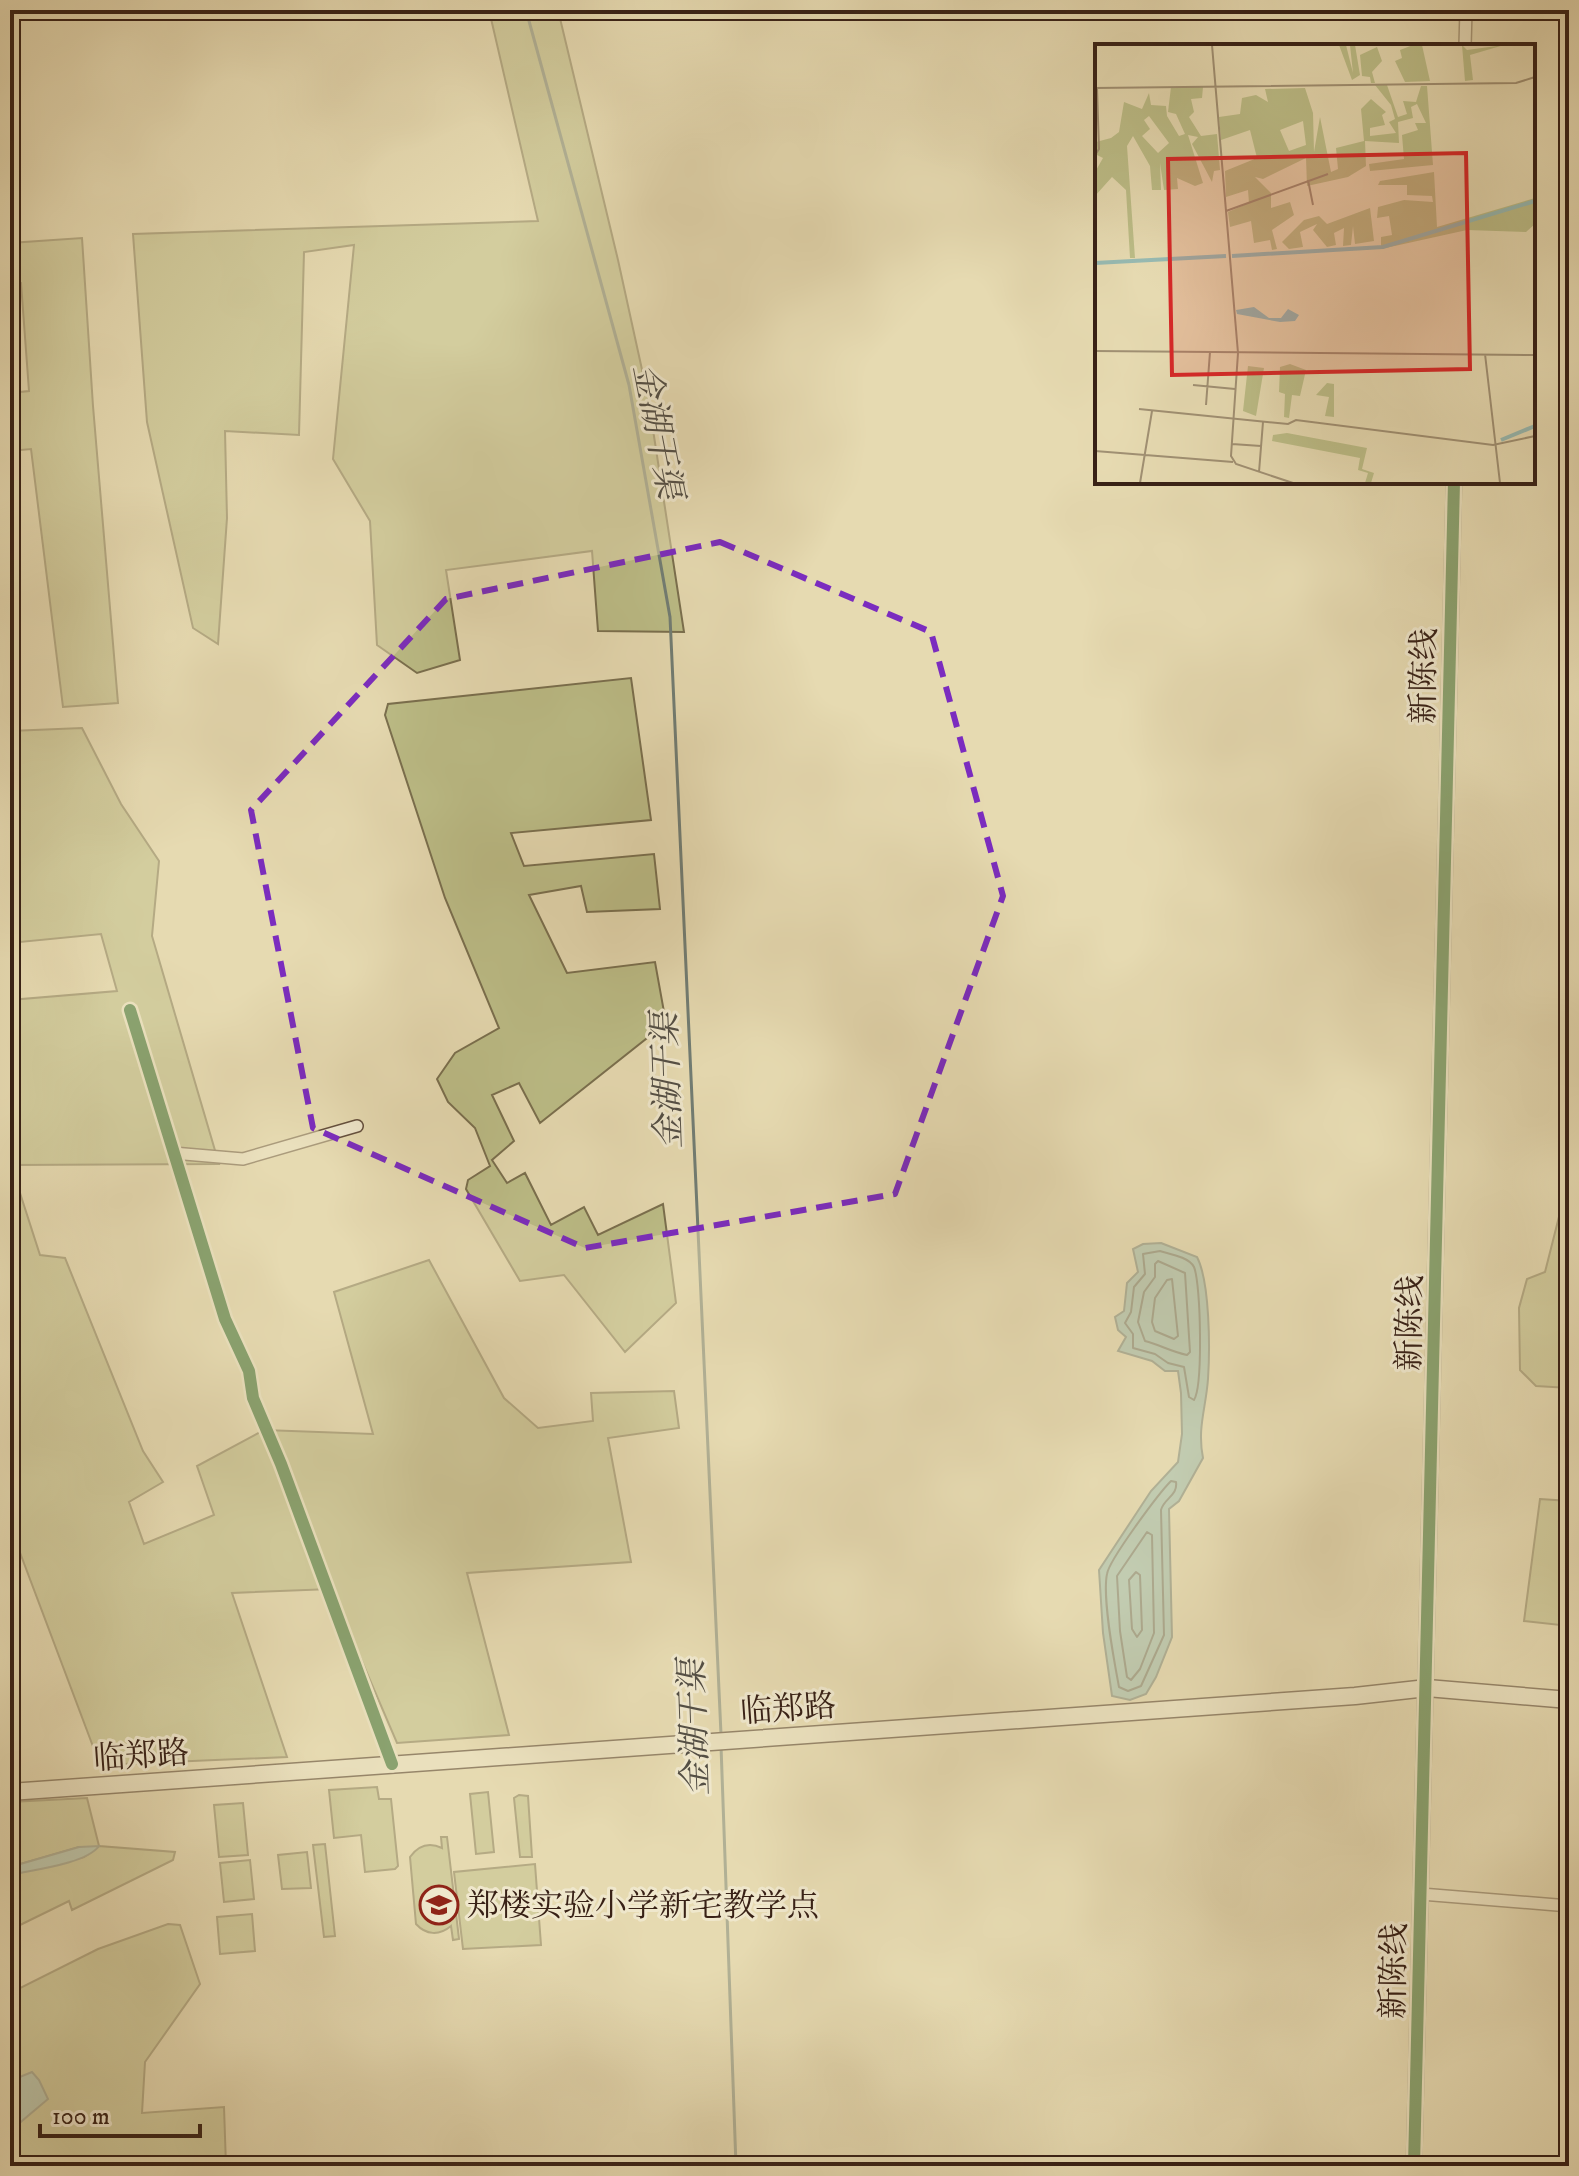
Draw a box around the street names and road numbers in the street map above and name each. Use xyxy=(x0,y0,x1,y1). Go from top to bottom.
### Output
street label: 新陈线 xyxy=(1404,628,1446,724)
street label: 新陈线 xyxy=(1390,1275,1432,1371)
street label: 临郑路 xyxy=(739,1687,837,1733)
street label: 临郑路 xyxy=(92,1734,190,1780)
street label: 新陈线 xyxy=(1374,1923,1416,2019)

